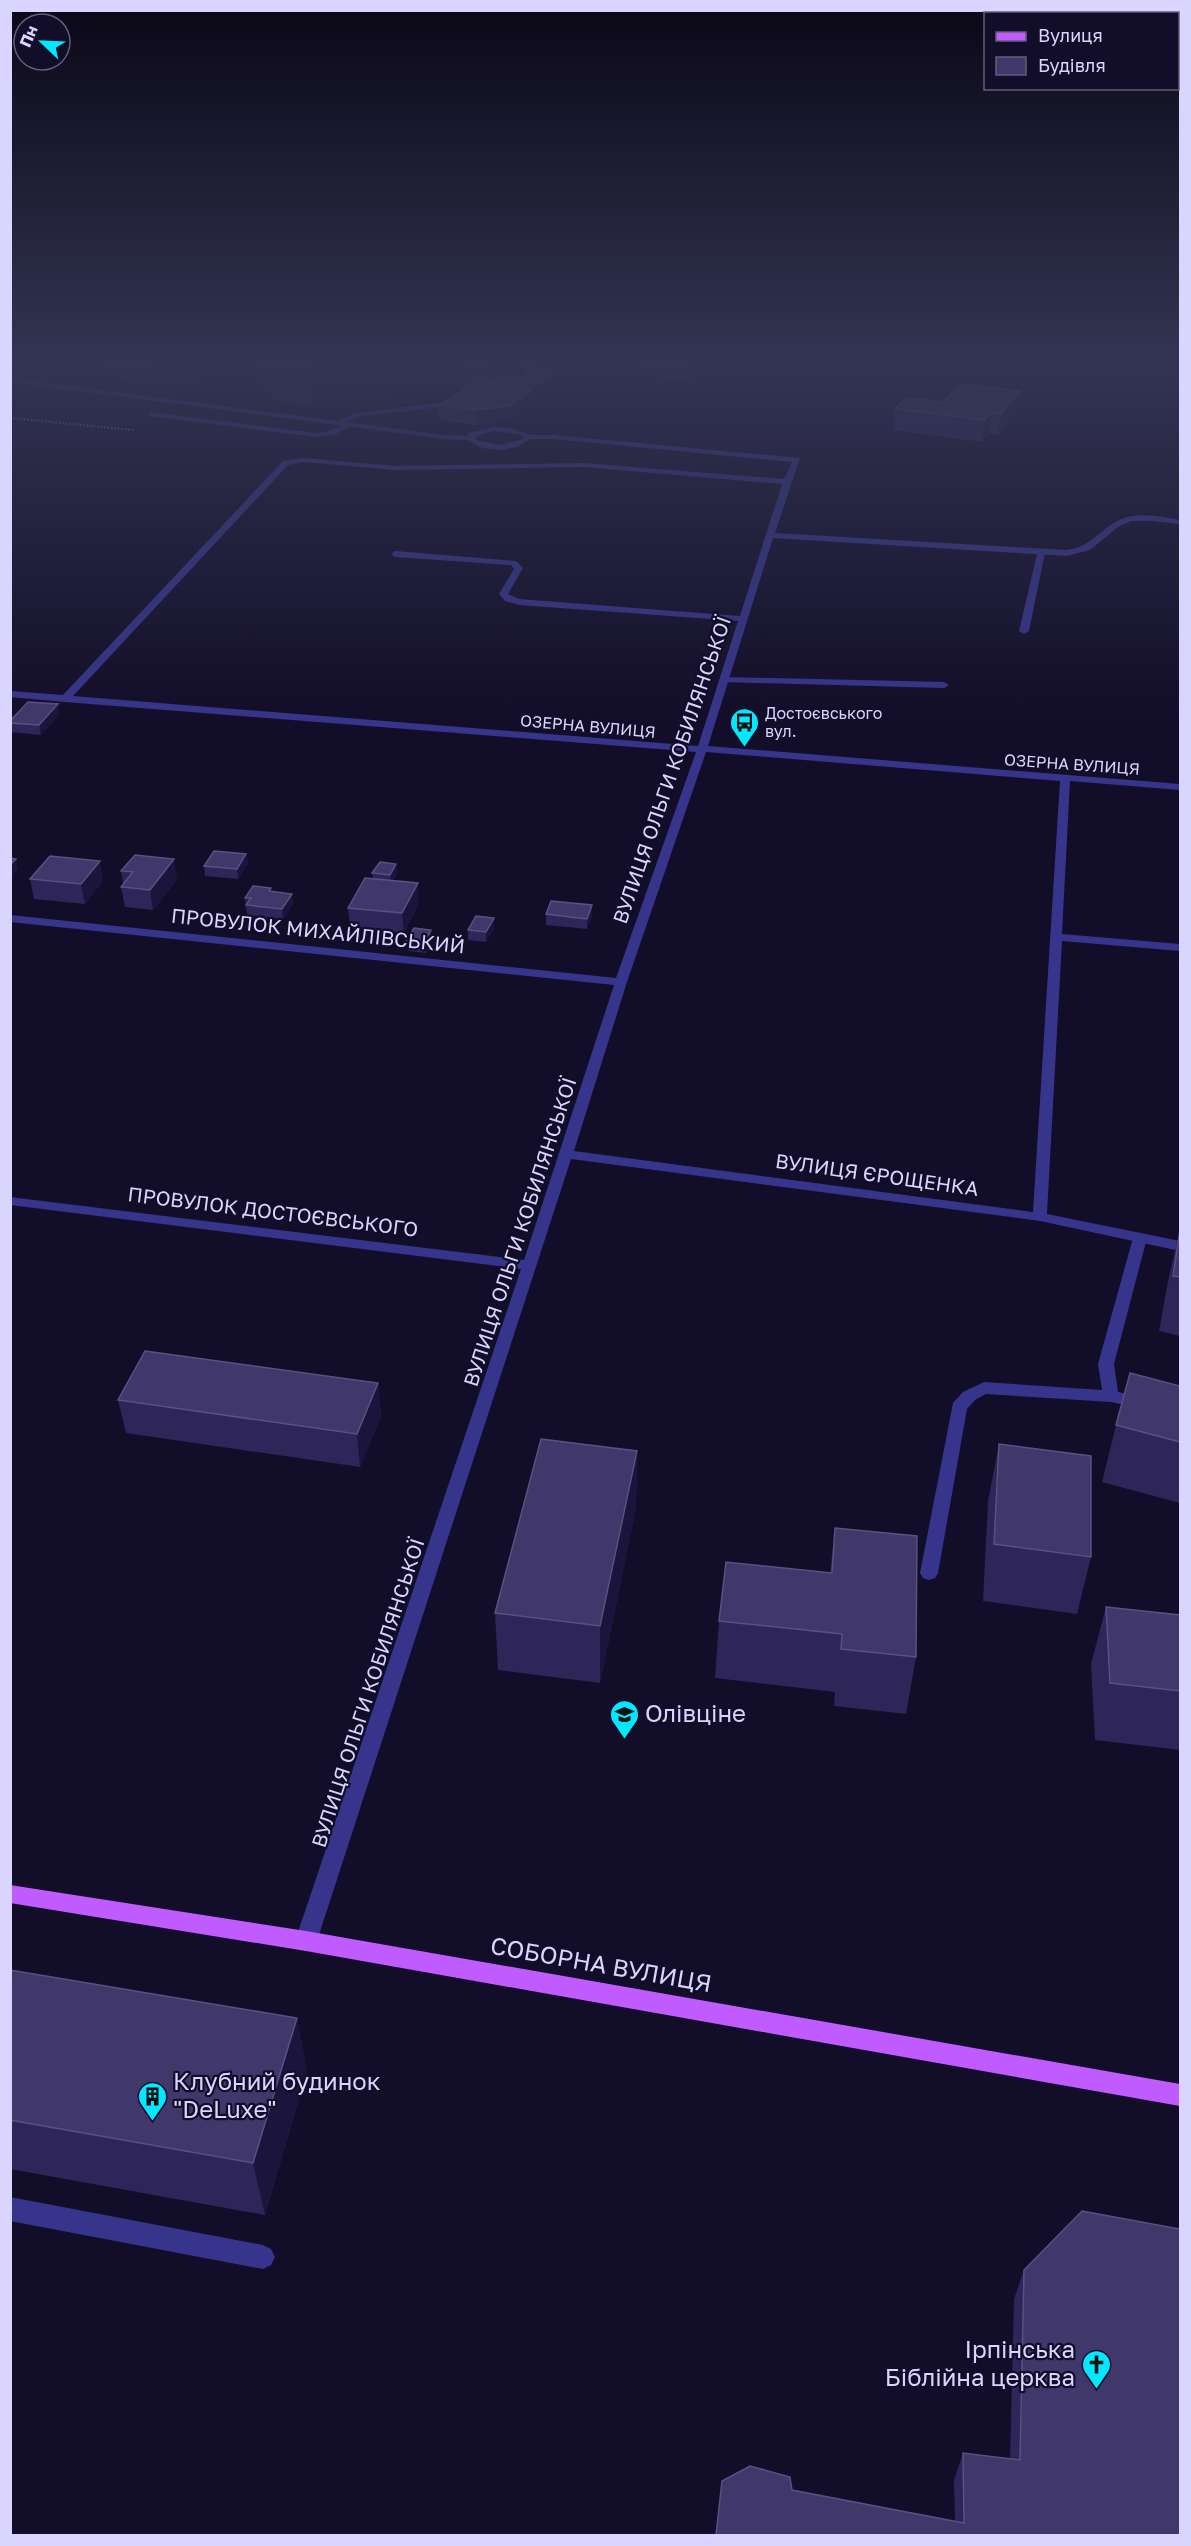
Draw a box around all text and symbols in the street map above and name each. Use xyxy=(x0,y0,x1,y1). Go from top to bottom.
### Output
north arrow xyxy=(12,12,72,72)
legend xyxy=(984,12,1179,90)
text: Пн xyxy=(15,22,42,50)
text: Вулиця xyxy=(1038,24,1103,46)
text: Будівля xyxy=(1038,54,1106,76)
street label: ВУЛИЦЯ ОЛЬГИ КОБИЛЯНСЬКОЇ xyxy=(607,612,735,927)
place label: Достоєвського вул. xyxy=(765,703,882,741)
bus stop icon: Достоєвського вул. xyxy=(728,706,760,748)
street label: ОЗЕРНА ВУЛИЦЯ xyxy=(519,710,657,742)
street label: ОЗЕРНА ВУЛИЦЯ xyxy=(1003,749,1141,779)
street label: ПРОВУЛОК МИХАЙЛІВСЬКИЙ xyxy=(170,903,466,957)
street label: ВУЛИЦЯ ОЛЬГИ КОБИЛЯНСЬКОЇ xyxy=(458,1073,581,1389)
street label: ВУЛИЦЯ ЄРОЩЕНКА xyxy=(774,1148,980,1200)
street label: ПРОВУЛОК ДОСТОЄВСЬКОГО xyxy=(126,1181,420,1241)
street label: ВУЛИЦЯ ОЛЬГИ КОБИЛЯНСЬКОЇ xyxy=(306,1534,429,1850)
school or university icon: Олівціне xyxy=(608,1698,640,1740)
place label: Олівціне xyxy=(645,1698,746,1727)
street label: СОБОРНА ВУЛИЦЯ xyxy=(488,1930,714,1997)
place label: Клубний будинок "DeLuxe" xyxy=(173,2066,381,2123)
building icon: Клубний будинок "DeLuxe" xyxy=(136,2080,168,2122)
place label: Ірпінська Біблійна церква xyxy=(885,2334,1075,2391)
church icon: Ірпінська Біблійна церква xyxy=(1080,2348,1112,2390)

